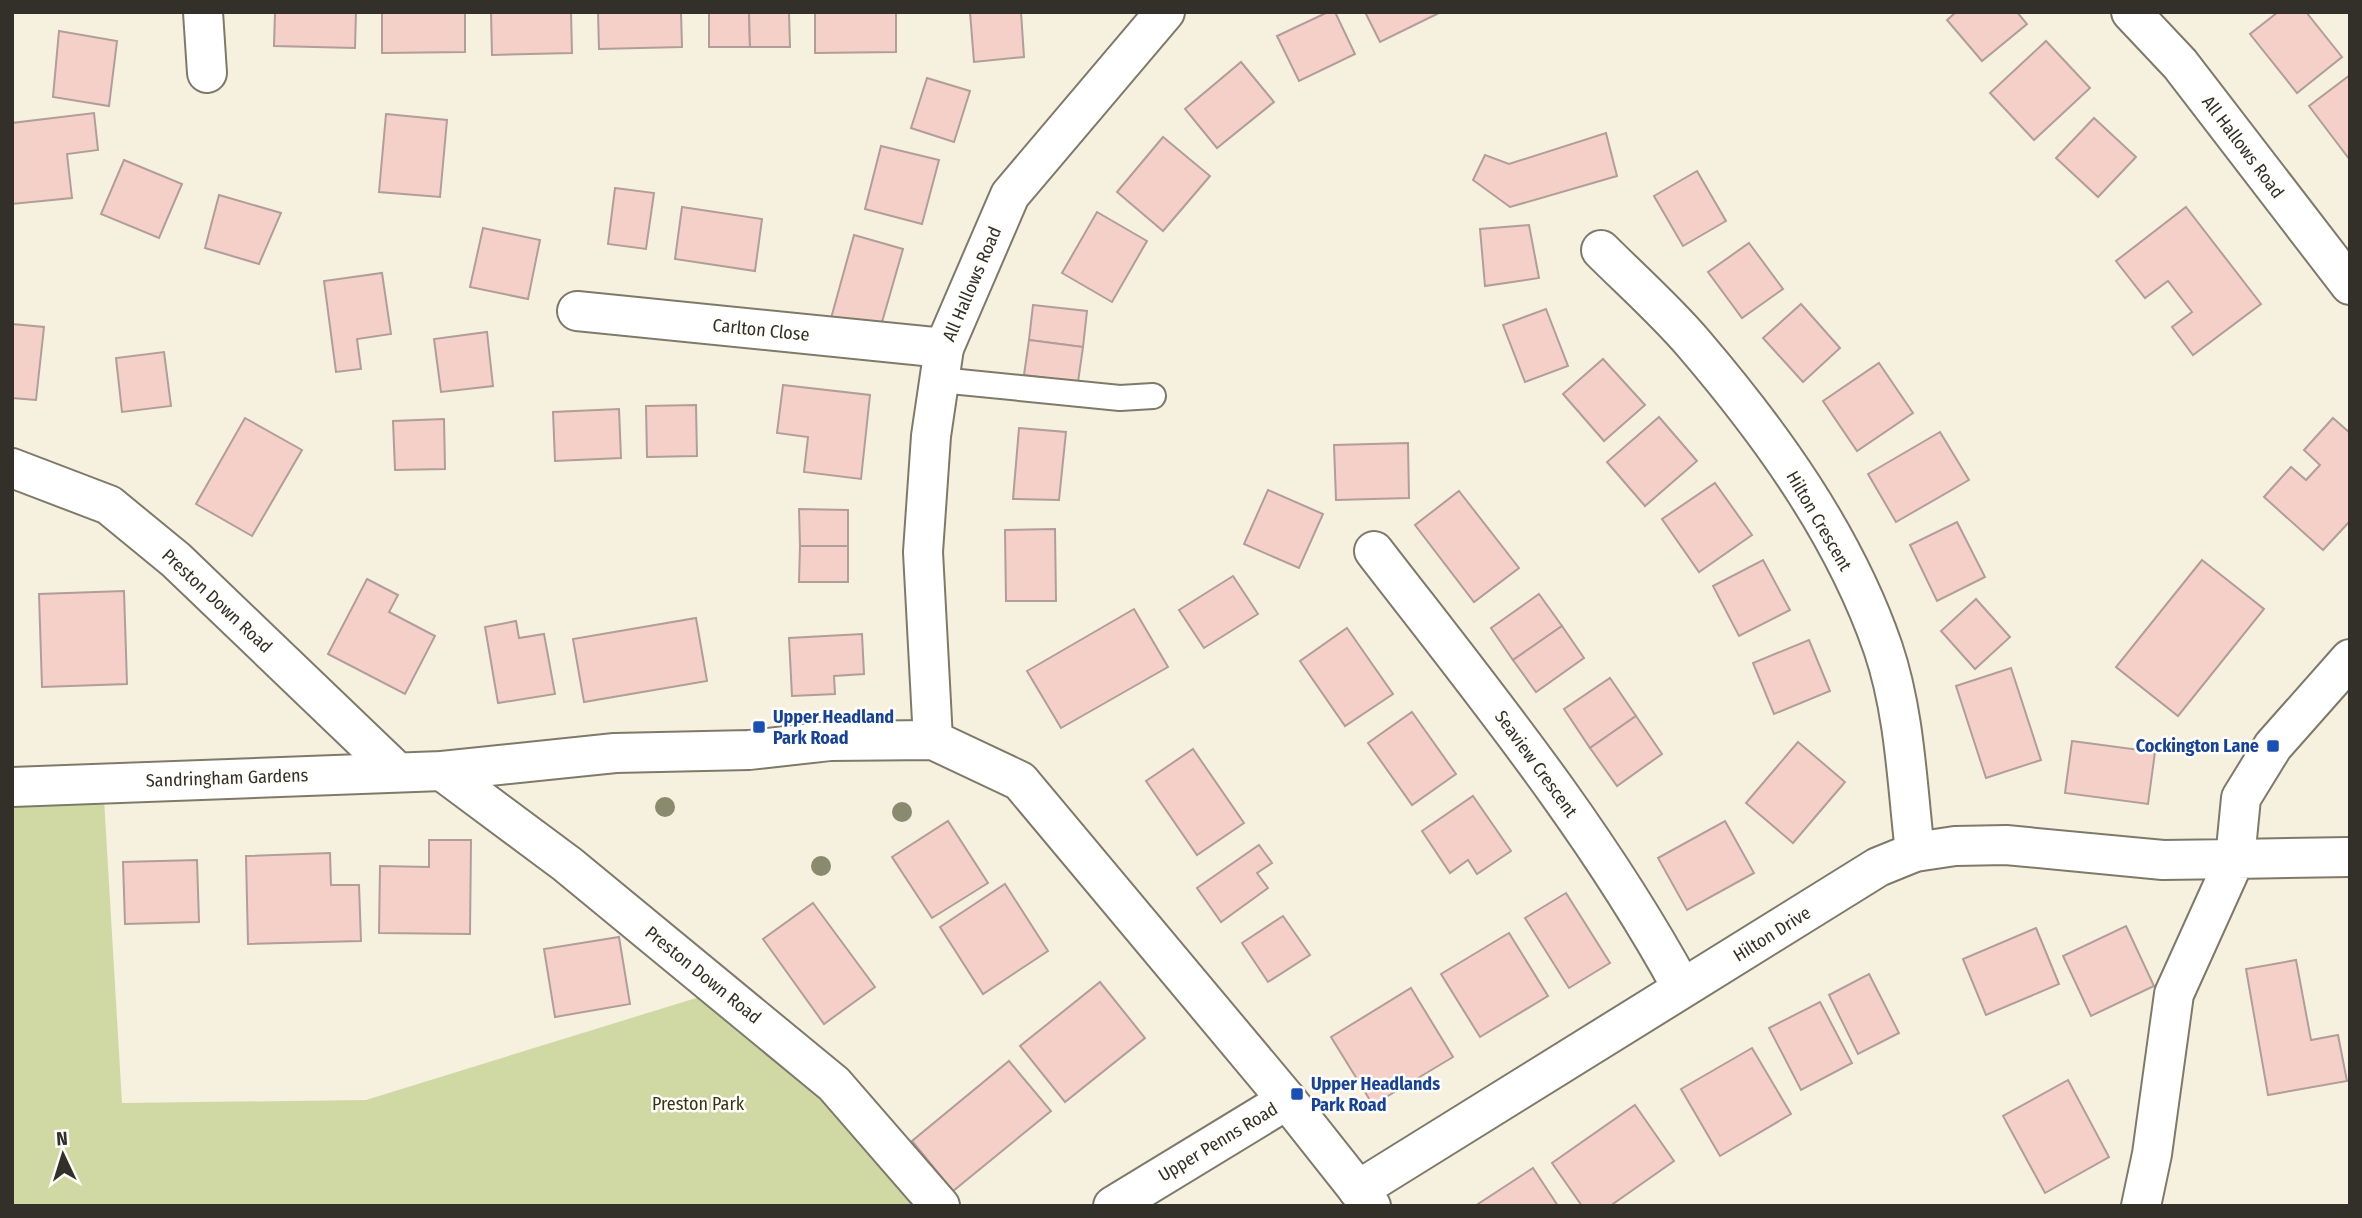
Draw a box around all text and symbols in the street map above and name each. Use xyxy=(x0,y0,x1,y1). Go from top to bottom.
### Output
street label: All Hallows Road xyxy=(2197,91,2289,203)
street label: All Hallows Road xyxy=(938,223,1006,345)
street label: Carlton Close xyxy=(711,314,811,346)
street label: Hilton Crescent xyxy=(1782,467,1857,575)
street label: Preston Down Road xyxy=(157,544,277,658)
place label: Upper Headland Park Road xyxy=(773,706,894,749)
street label: Seaview Crescent xyxy=(1490,706,1582,822)
marker: Upper Headland Park Road xyxy=(751,719,767,735)
place label: Cockington Lane xyxy=(2136,735,2259,757)
marker: Cockington Lane xyxy=(2265,738,2281,754)
street label: Sandringham Gardens xyxy=(145,764,309,792)
street label: Hilton Drive xyxy=(1729,902,1815,966)
street label: Preston Down Road xyxy=(641,921,765,1029)
place label: Upper Headlands Park Road xyxy=(1311,1073,1440,1116)
marker: Upper Headlands Park Road xyxy=(1289,1086,1305,1102)
park label: Preston Park xyxy=(652,1093,745,1115)
street label: Upper Penns Road xyxy=(1154,1098,1282,1186)
north arrow xyxy=(28,1120,98,1190)
text: N xyxy=(55,1127,68,1150)

